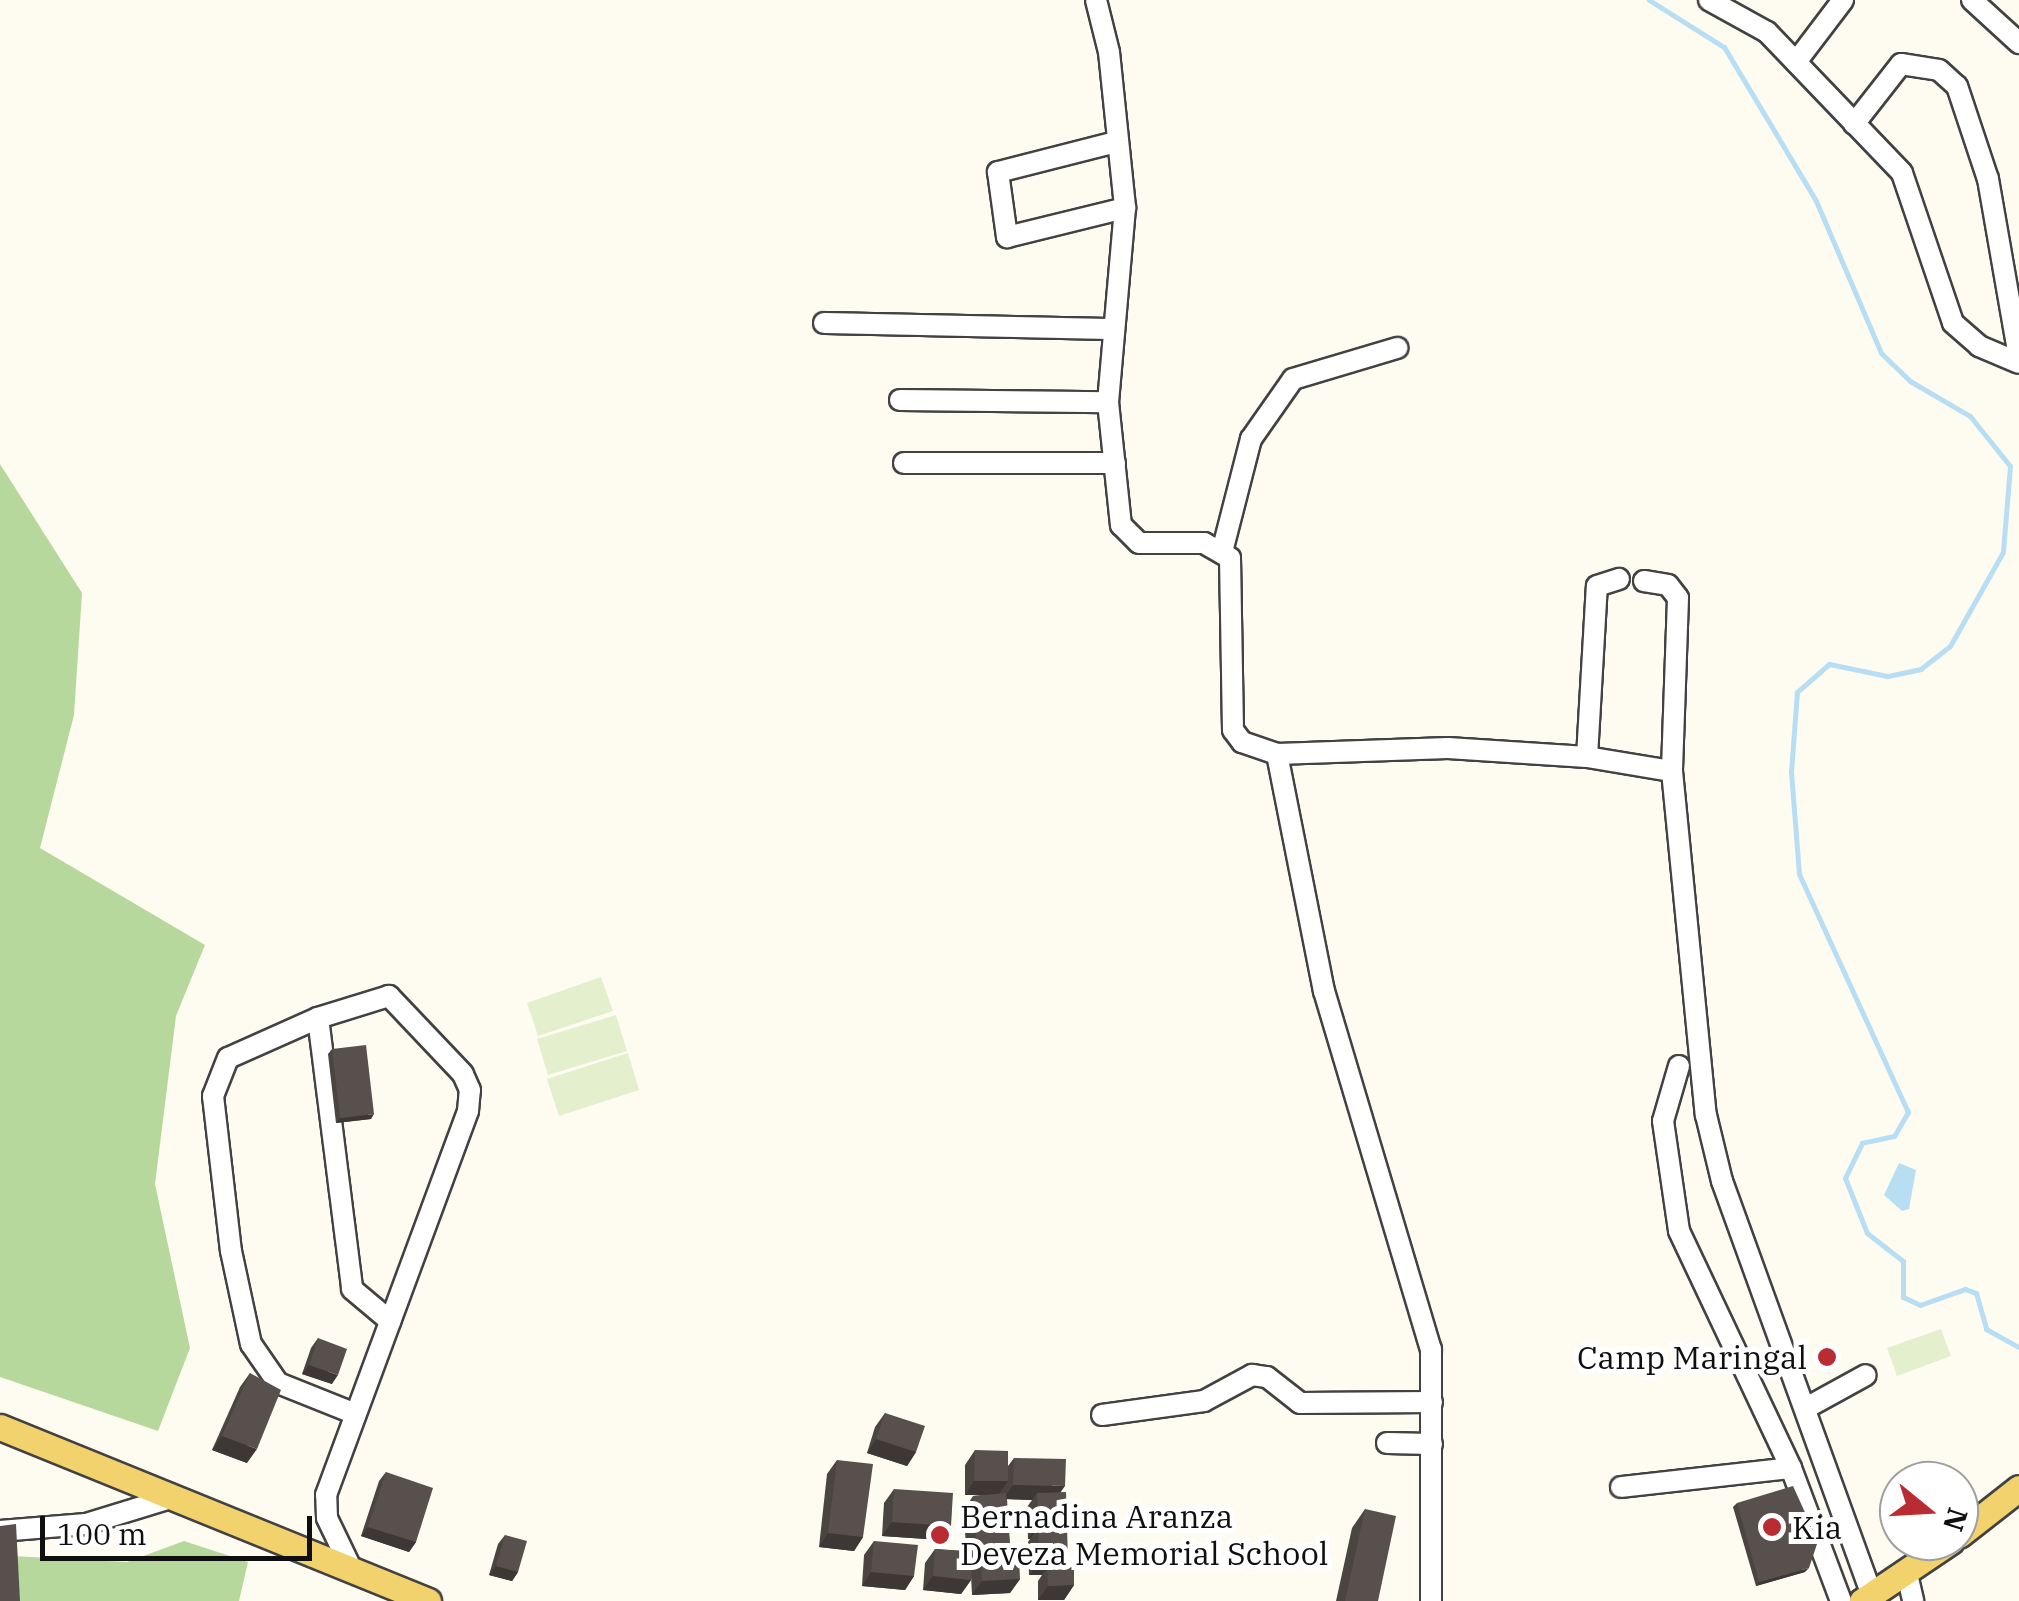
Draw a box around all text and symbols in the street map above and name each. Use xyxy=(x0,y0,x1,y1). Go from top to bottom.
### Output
place label: Camp Maringal xyxy=(1577,1338,1807,1376)
marker: Camp Maringal xyxy=(1816,1346,1838,1368)
north arrow xyxy=(1879,1461,1979,1561)
scale bar xyxy=(45,1496,318,1558)
place label: Bernadina Aranza Deveza Memorial School xyxy=(960,1498,1328,1573)
text: N xyxy=(1935,1504,1977,1536)
place label: Kia xyxy=(1792,1508,1842,1546)
text: 100 m xyxy=(57,1514,147,1553)
marker: Kia xyxy=(1761,1516,1783,1538)
marker: Bernadina Aranza Deveza Memorial School xyxy=(929,1524,951,1546)

